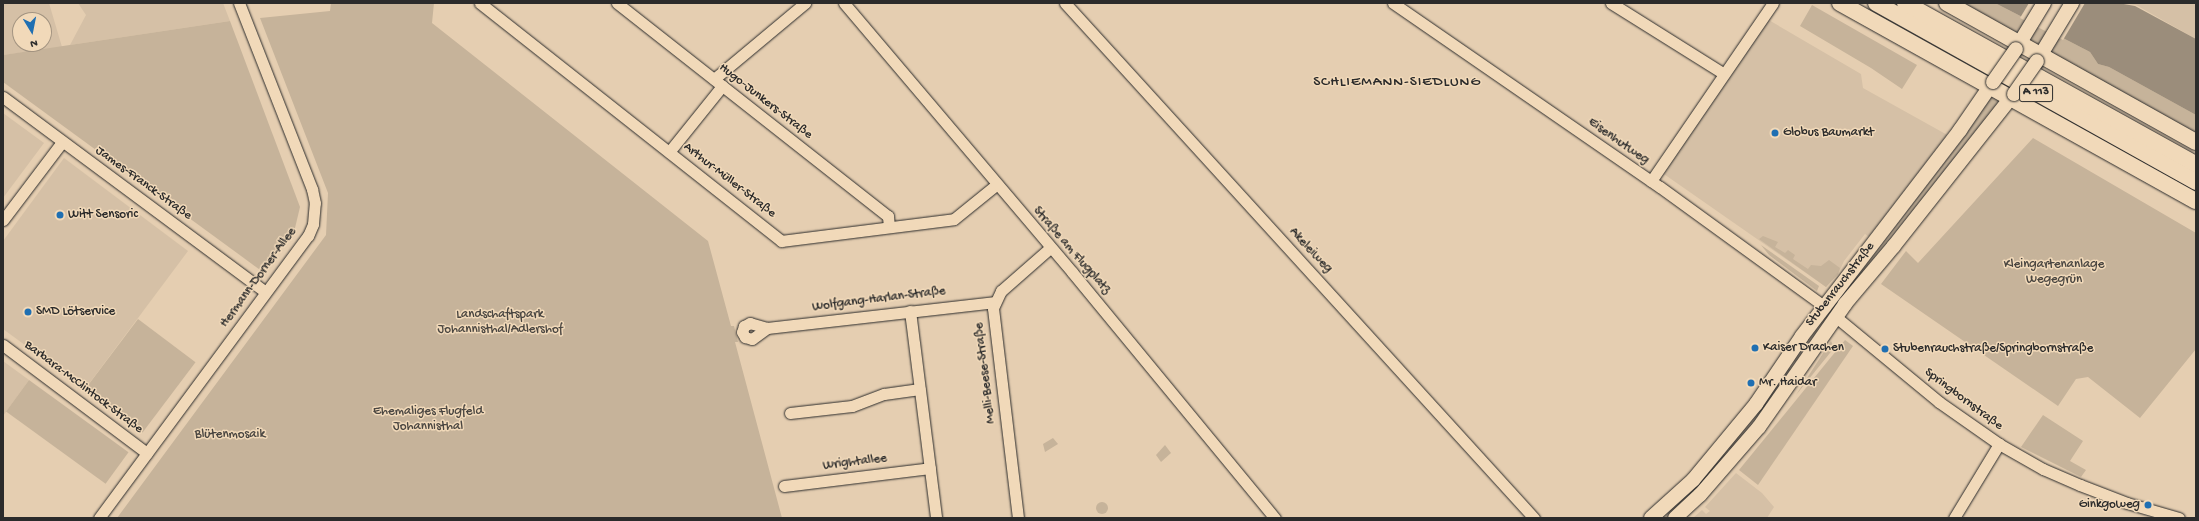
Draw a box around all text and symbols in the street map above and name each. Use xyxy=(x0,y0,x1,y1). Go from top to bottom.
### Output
north arrow xyxy=(12,12,52,52)
text: N xyxy=(29,36,38,49)
street label: Hugo-Junkers-Straße xyxy=(715,61,815,143)
district label: SCHLIEMANN-SIEDLUNG xyxy=(1313,74,1481,92)
road number: A 113 xyxy=(2019,83,2053,103)
street label: Eisenhutweg xyxy=(1584,115,1652,169)
place label: Globus Baumarkt xyxy=(1783,125,1874,141)
marker: Globus Baumarkt xyxy=(1770,128,1780,138)
street label: Arthur-Müller-Straße xyxy=(680,140,778,222)
street label: James-Franck-Straße xyxy=(92,144,194,224)
street label: Straße am Flugplatz xyxy=(1029,204,1113,298)
place label: Witt Sensoric xyxy=(68,207,138,223)
marker: Witt Sensoric xyxy=(55,210,65,220)
street label: Hermann-Dorner-Allee xyxy=(217,225,301,331)
street label: Akeleiweg xyxy=(1285,225,1335,277)
street label: Stubenrauchstraße xyxy=(1803,240,1879,330)
park label: Kleingartenanlage Wegegrün xyxy=(2004,258,2104,289)
street label: Wolfgang-Harlan-Straße xyxy=(811,284,947,316)
place label: SMD Lötservice xyxy=(36,304,115,320)
marker: SMD Lötservice xyxy=(23,307,33,317)
park label: Landschaftspark Johannisthal/Adlershof xyxy=(437,308,563,339)
street label: Melli-Beese-Straße xyxy=(972,322,1000,424)
street label: Barbara-McClintock-Straße xyxy=(20,338,146,438)
place label: Kaiser Drachen xyxy=(1763,340,1844,356)
place label: Stubenrauchstraße/Springbornstraße xyxy=(1893,341,2093,357)
marker: Kaiser Drachen xyxy=(1750,343,1760,353)
marker: Stubenrauchstraße/Springbornstraße xyxy=(1880,344,1890,354)
street label: Springbornstraße xyxy=(1921,365,2005,435)
place label: Mr. Haidar xyxy=(1759,375,1817,391)
marker: Mr. Haidar xyxy=(1746,378,1756,388)
park label: Ehemaliges Flugfeld Johannisthal xyxy=(373,405,483,436)
park label: Blütenmosaik xyxy=(195,427,265,443)
street label: Wrightallee xyxy=(822,451,888,475)
place label: Ginkgoweg xyxy=(2079,497,2140,513)
marker: Ginkgoweg xyxy=(2143,500,2153,510)

